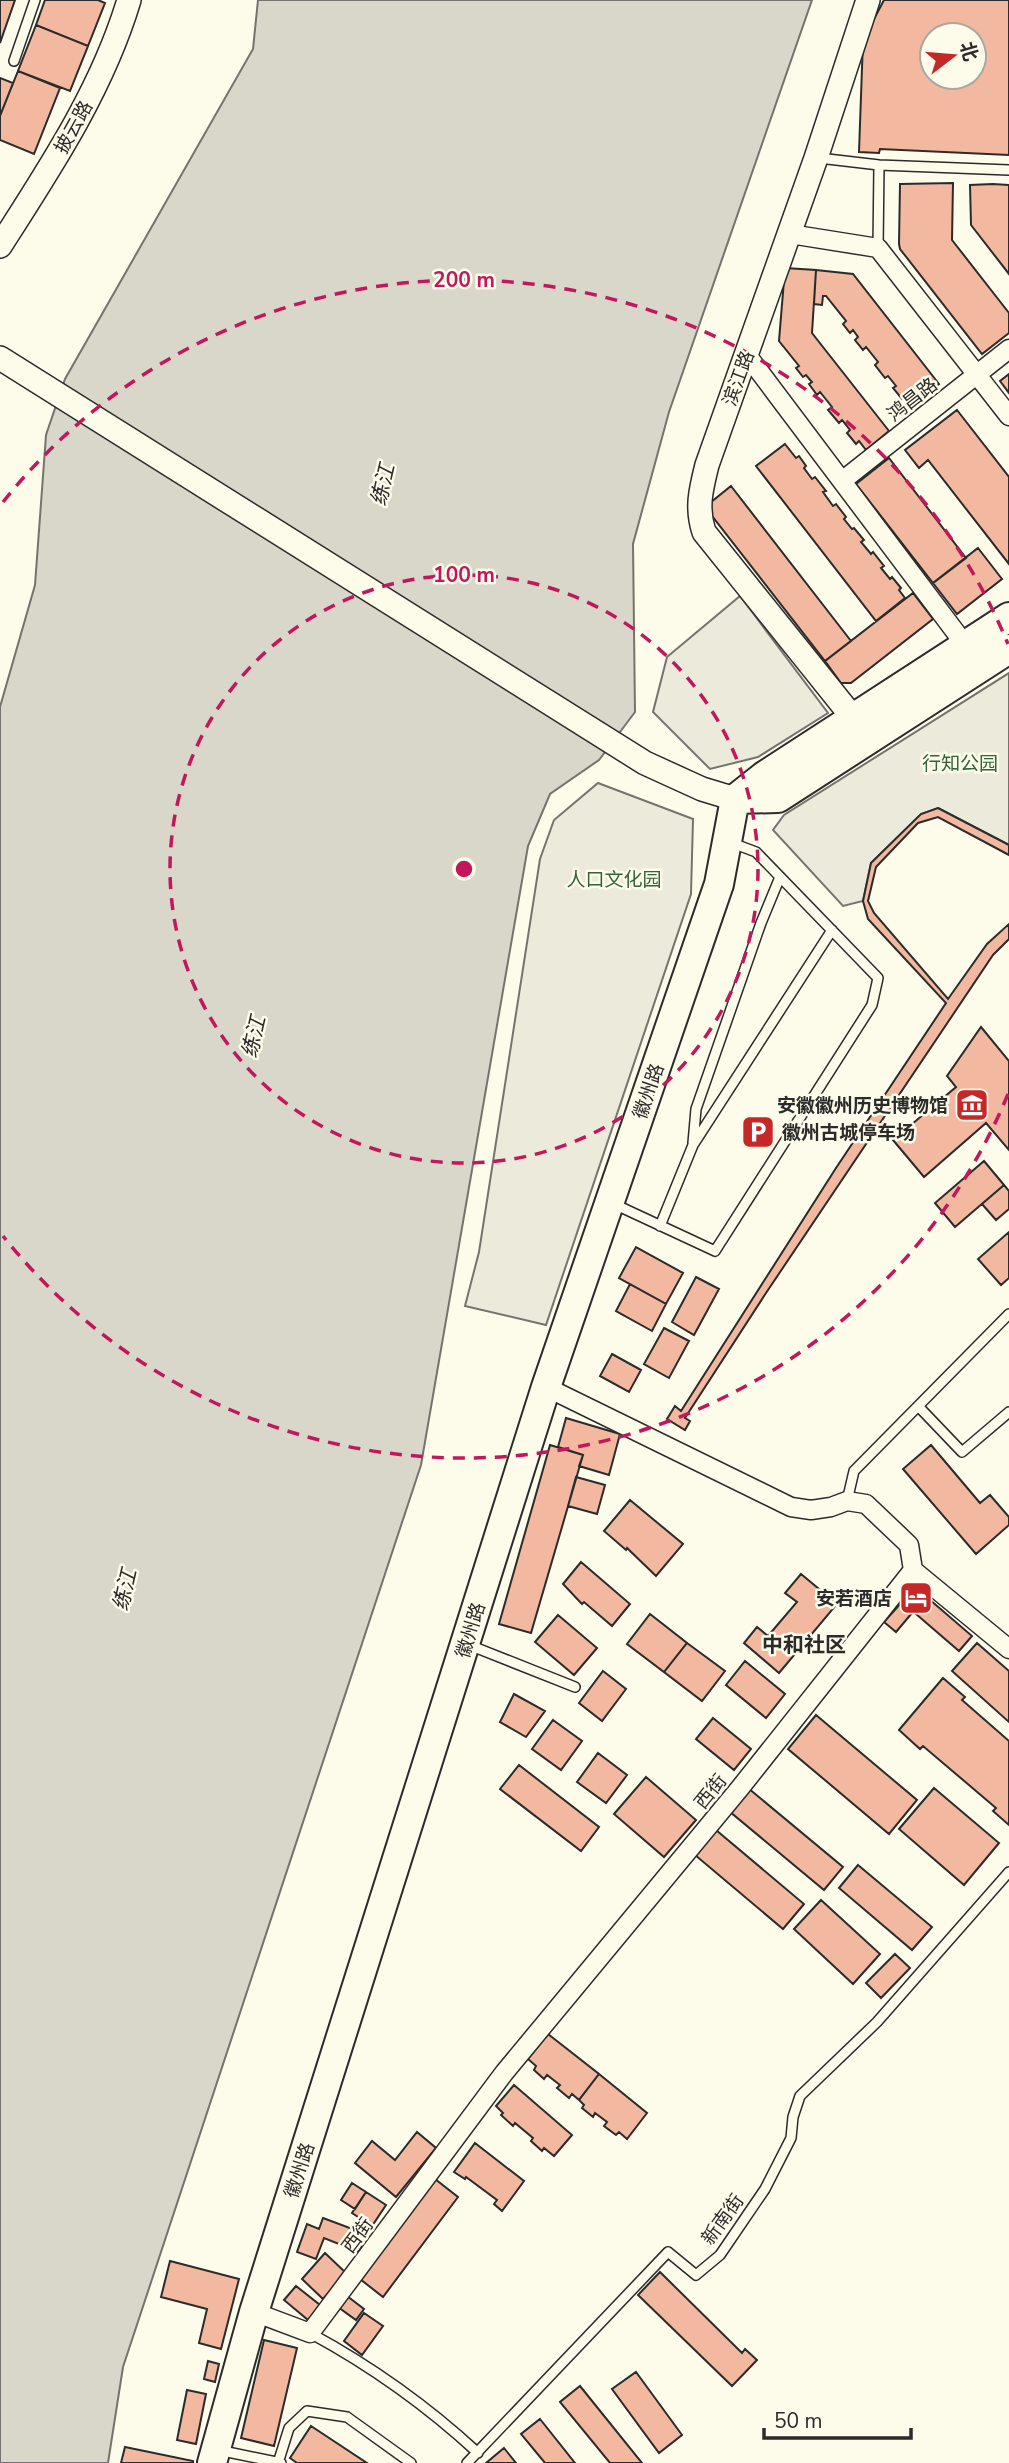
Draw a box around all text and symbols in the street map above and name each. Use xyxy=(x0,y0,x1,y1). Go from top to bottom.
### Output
north arrow xyxy=(918,21,988,91)
text: 北 xyxy=(953,39,983,64)
street label: 披云路 xyxy=(49,96,99,159)
text: 200 m xyxy=(433,266,495,294)
street label: 滨江路 xyxy=(717,347,761,410)
street label: 鸿昌路 xyxy=(882,372,943,428)
water label: 练江 xyxy=(365,459,402,509)
text: 100 m xyxy=(433,561,495,589)
park label: 行知公园 xyxy=(922,751,998,777)
centre of rings xyxy=(452,857,476,881)
park label: 人口文化园 xyxy=(566,867,662,893)
water label: 练江 xyxy=(236,1011,273,1061)
street label: 徽州路 xyxy=(627,1060,671,1123)
museum icon: 安徽徽州历史博物馆 xyxy=(953,1086,991,1124)
place label: 安徽徽州历史博物馆 xyxy=(777,1093,948,1119)
parking icon: 徽州古城停车场 xyxy=(739,1113,777,1151)
place label: 徽州古城停车场 xyxy=(782,1120,915,1146)
water label: 练江 xyxy=(107,1564,144,1614)
hotel icon: 安若酒店 xyxy=(897,1579,935,1617)
place label: 安若酒店 xyxy=(816,1586,892,1612)
street label: 徽州路 xyxy=(450,1599,492,1661)
district label: 中和社区 xyxy=(762,1631,846,1659)
street label: 西街 xyxy=(689,1769,733,1815)
street label: 徽州路 xyxy=(279,2139,321,2201)
street label: 新南街 xyxy=(696,2189,750,2250)
street label: 西街 xyxy=(336,2213,380,2259)
scale bar xyxy=(764,2396,911,2440)
text: 50 m xyxy=(774,2407,823,2435)

